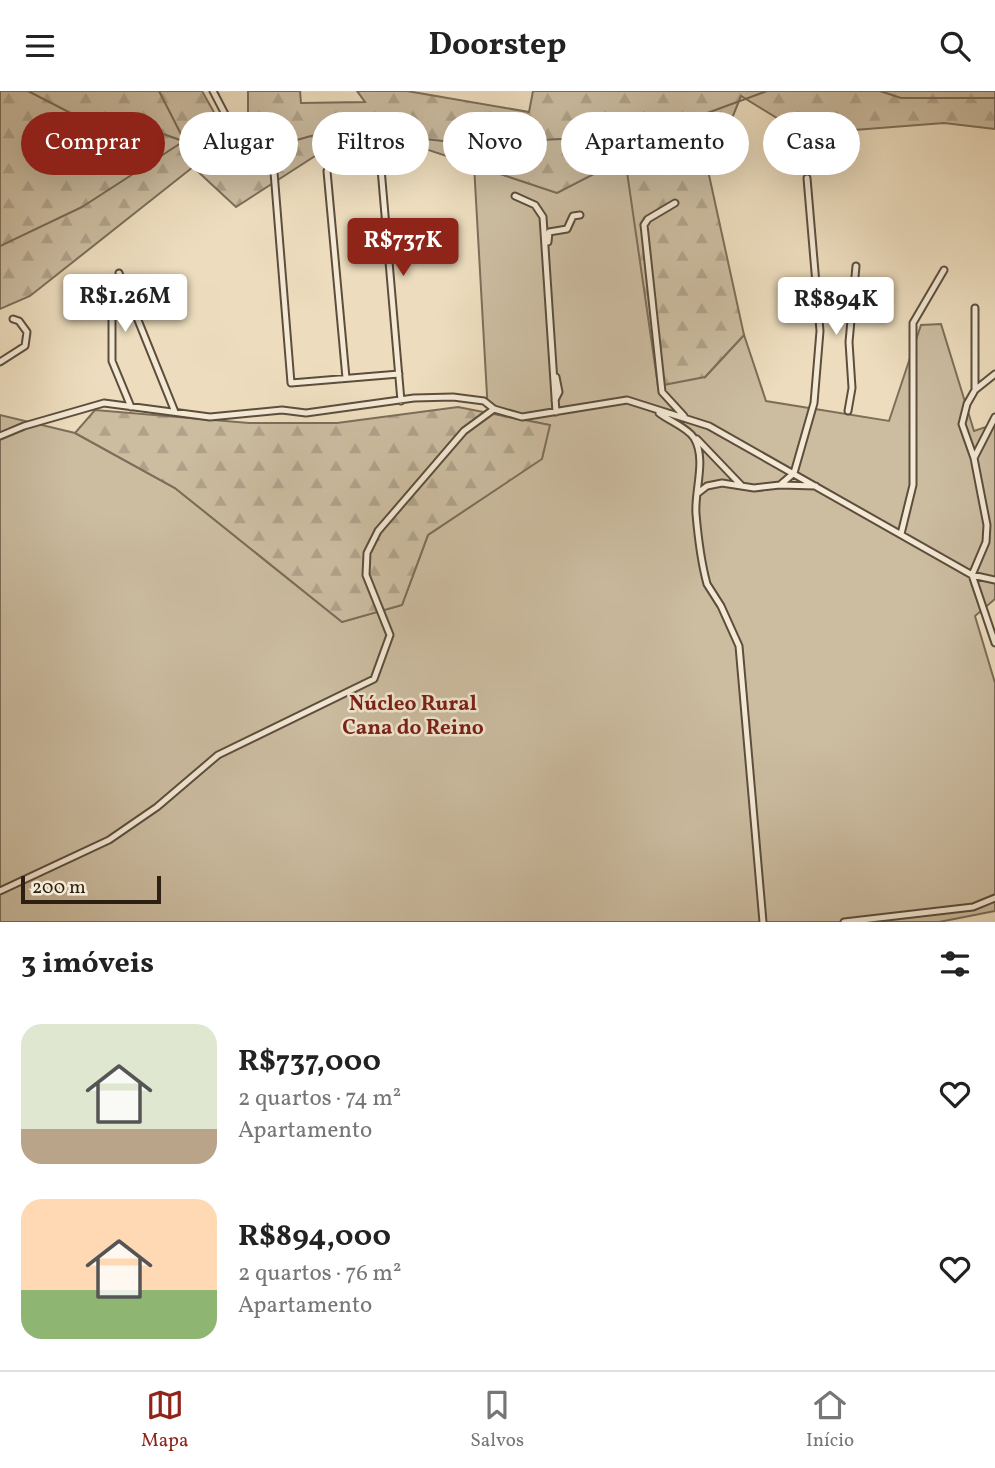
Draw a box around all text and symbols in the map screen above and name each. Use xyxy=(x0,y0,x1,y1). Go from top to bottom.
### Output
text: Doorstep xyxy=(428,24,567,68)
icon: menu xyxy=(21,27,59,65)
icon: search xyxy=(936,27,974,65)
chip: Comprar xyxy=(21,112,165,175)
chip: Alugar xyxy=(179,112,298,175)
chip: Filtros xyxy=(312,112,429,175)
chip: Novo xyxy=(443,112,547,175)
chip: Apartamento xyxy=(561,112,749,175)
chip: Casa xyxy=(763,112,860,175)
pin: R$737K xyxy=(346,219,460,278)
text: R$737K xyxy=(363,225,443,257)
pin: R$1.26M xyxy=(60,275,190,334)
pin: R$894K xyxy=(779,278,893,337)
text: R$1.26M xyxy=(79,281,171,313)
text: R$894K xyxy=(794,284,878,316)
district label: Núcleo Rural Cana do Reino xyxy=(342,690,484,743)
scale bar xyxy=(21,873,161,905)
text: 200 m xyxy=(32,875,86,901)
text: 3 imóveis xyxy=(21,943,154,985)
icon: filters xyxy=(936,945,974,983)
text: R$737,000 xyxy=(238,1041,381,1083)
icon: home xyxy=(77,1052,161,1136)
icon: heart xyxy=(936,1075,974,1113)
text: 2 quartos · 74 m² xyxy=(238,1083,401,1115)
text: Apartamento xyxy=(238,1115,372,1147)
text: R$894,000 xyxy=(238,1216,391,1258)
icon: home xyxy=(77,1227,161,1311)
icon: heart xyxy=(936,1250,974,1288)
text: 2 quartos · 76 m² xyxy=(238,1258,401,1290)
text: Apartamento xyxy=(238,1290,372,1322)
tab: Mapa xyxy=(141,1386,188,1454)
tab: Salvos xyxy=(470,1386,524,1454)
tab: Início xyxy=(806,1386,854,1454)

